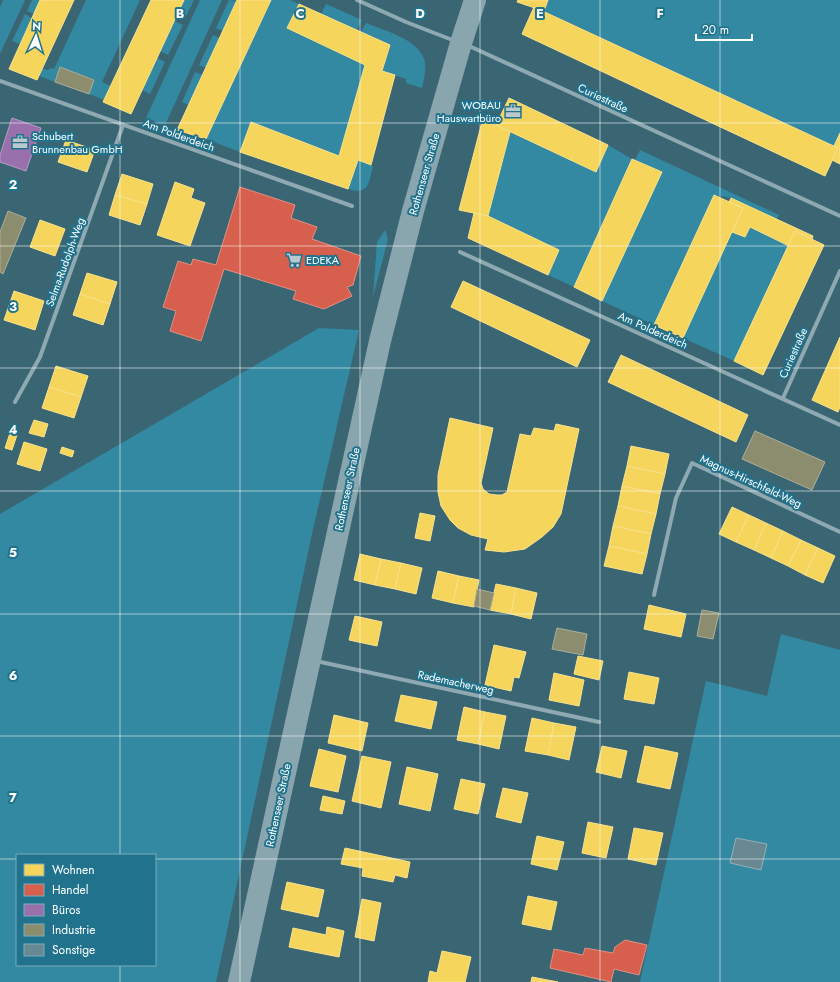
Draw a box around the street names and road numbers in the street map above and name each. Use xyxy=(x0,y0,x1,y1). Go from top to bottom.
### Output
street label: Curiestraße xyxy=(575,79,631,117)
street label: Am Polderdeich xyxy=(141,115,217,155)
street label: Rothenseer Straße xyxy=(405,131,443,217)
street label: Selma-Rudolph-Weg xyxy=(42,215,88,309)
street label: Am Polderdeich xyxy=(616,307,690,353)
street label: Curiestraße xyxy=(775,325,811,381)
street label: Rothenseer Straße xyxy=(330,446,364,532)
street label: Magnus-Hirschfeld-Weg xyxy=(698,450,804,512)
street label: Rademacherweg xyxy=(417,666,495,698)
street label: Rothenseer Straße xyxy=(261,762,295,848)

